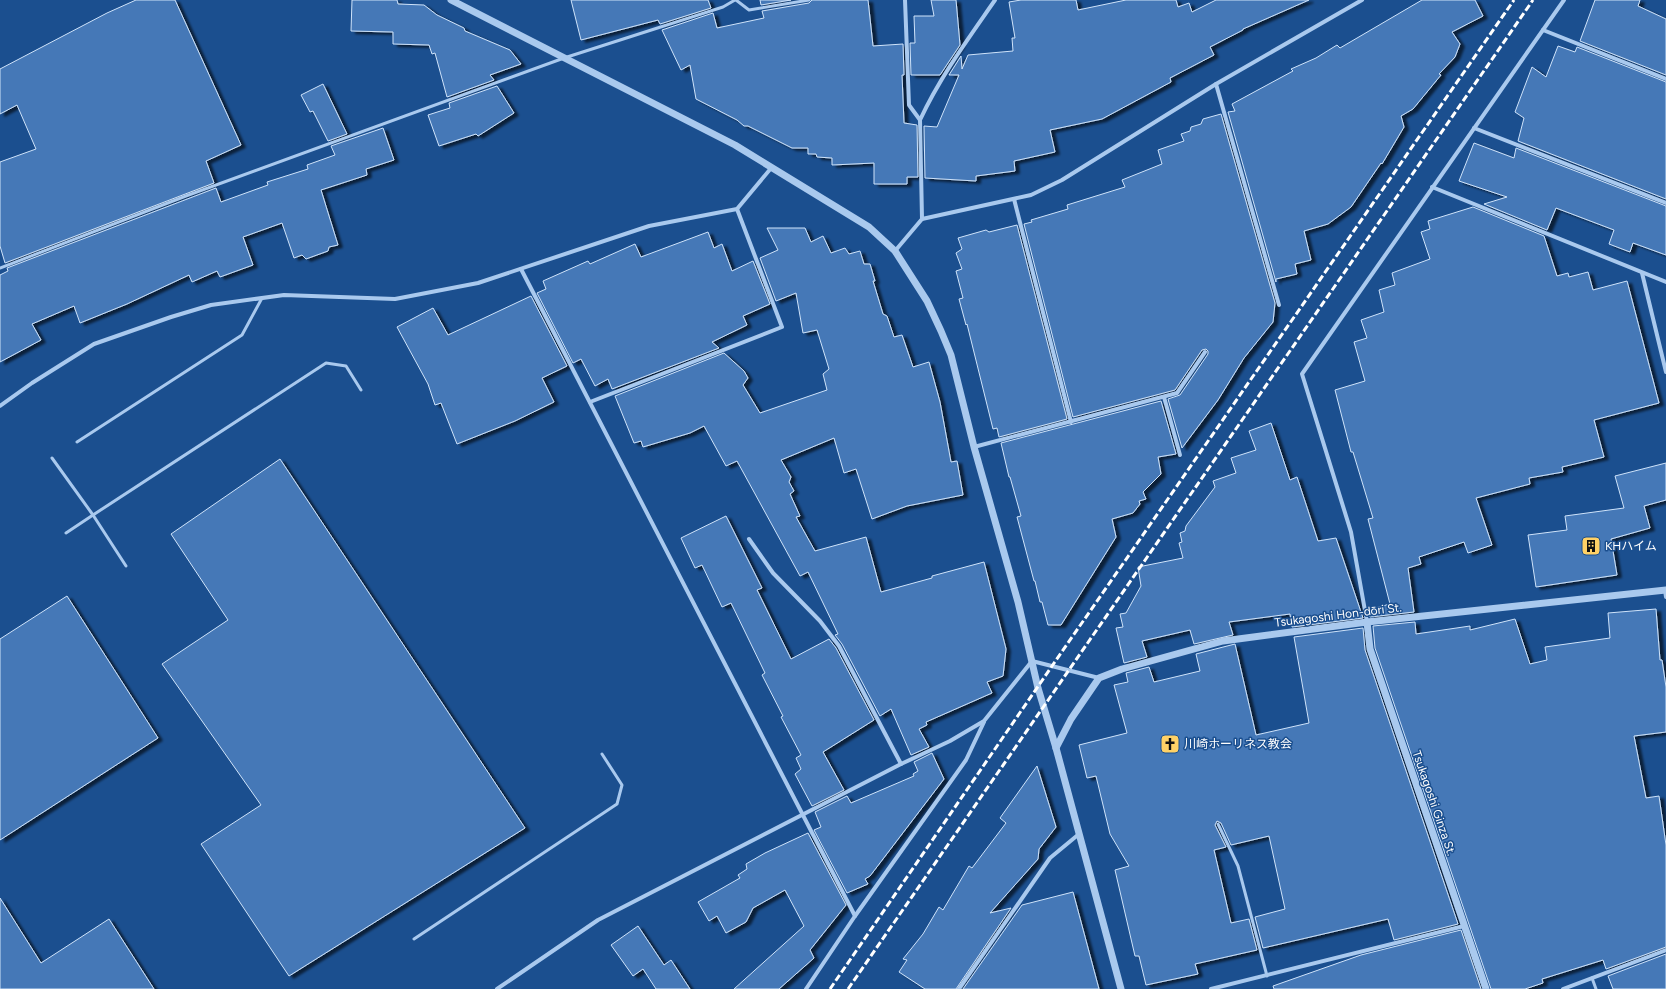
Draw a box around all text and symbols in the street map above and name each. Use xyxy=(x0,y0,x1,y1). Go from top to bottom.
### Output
building icon: KHハイム xyxy=(1580,535,1602,557)
place label: KHハイム xyxy=(1605,539,1657,553)
street label: Tsukagoshi Hon-dōri St. xyxy=(1274,600,1402,630)
church icon: 川崎ホーリネス教会 xyxy=(1159,733,1181,755)
place label: 川崎ホーリネス教会 xyxy=(1184,737,1292,751)
street label: Tsukagoshi Ginza St. xyxy=(1409,749,1459,857)

